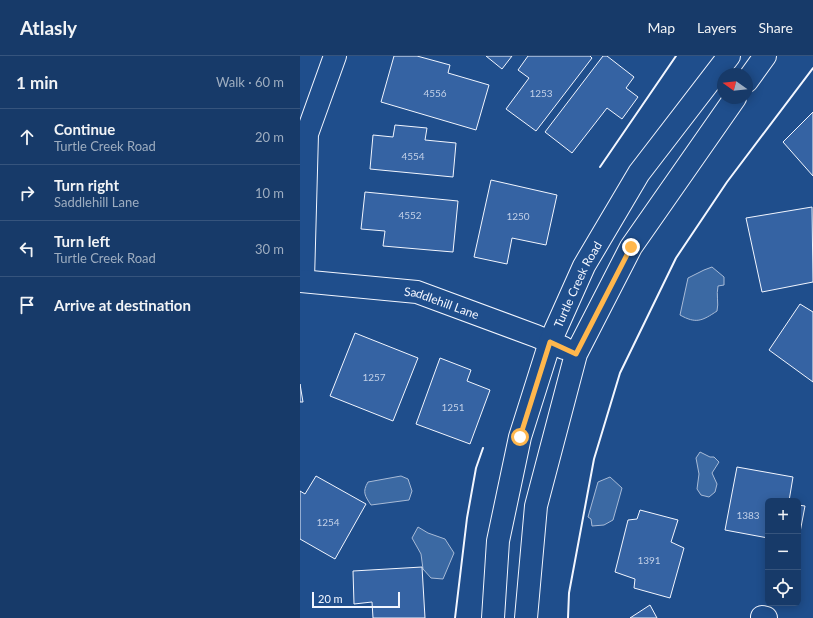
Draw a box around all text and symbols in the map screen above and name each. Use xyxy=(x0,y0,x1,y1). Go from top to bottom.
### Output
text: Atlasly xyxy=(20,16,77,39)
text: Map xyxy=(647,19,675,36)
text: Layers xyxy=(697,19,737,36)
text: Share xyxy=(759,19,793,36)
north arrow xyxy=(717,68,753,104)
text: 1 min xyxy=(16,72,58,93)
text: Walk · 60 m xyxy=(216,74,284,90)
house number: 4556 xyxy=(423,87,447,99)
house number: 1253 xyxy=(529,87,553,99)
text: Continue xyxy=(54,120,115,138)
icon: ahead xyxy=(16,126,38,148)
text: 20 m xyxy=(255,129,284,145)
text: Turtle Creek Road xyxy=(54,138,156,154)
house number: 4554 xyxy=(401,150,425,162)
text: Turn right xyxy=(54,176,119,194)
icon: right xyxy=(16,182,38,204)
text: 10 m xyxy=(255,185,284,201)
text: Saddlehill Lane xyxy=(54,194,139,210)
house number: 4552 xyxy=(398,209,422,221)
house number: 1250 xyxy=(506,210,530,222)
text: Turn left xyxy=(54,232,110,250)
icon: left xyxy=(16,238,38,260)
street label: Turtle Creek Road xyxy=(550,238,605,330)
route end xyxy=(622,238,640,256)
text: 30 m xyxy=(255,241,284,257)
text: Turtle Creek Road xyxy=(54,250,156,266)
street label: Saddlehill Lane xyxy=(404,283,481,322)
icon: arrive xyxy=(16,294,38,316)
text: Arrive at destination xyxy=(54,296,191,314)
house number: 1257 xyxy=(362,371,386,383)
house number: 1251 xyxy=(441,401,465,413)
route start xyxy=(511,428,529,446)
map controls xyxy=(765,498,801,606)
button: + xyxy=(765,498,801,534)
house number: 1383 xyxy=(736,509,760,521)
house number: 1254 xyxy=(316,516,340,528)
button: − xyxy=(765,534,801,570)
house number: 1391 xyxy=(637,554,661,566)
button: locate xyxy=(765,570,801,606)
scale bar xyxy=(312,590,400,609)
text: 20 m xyxy=(318,592,343,605)

